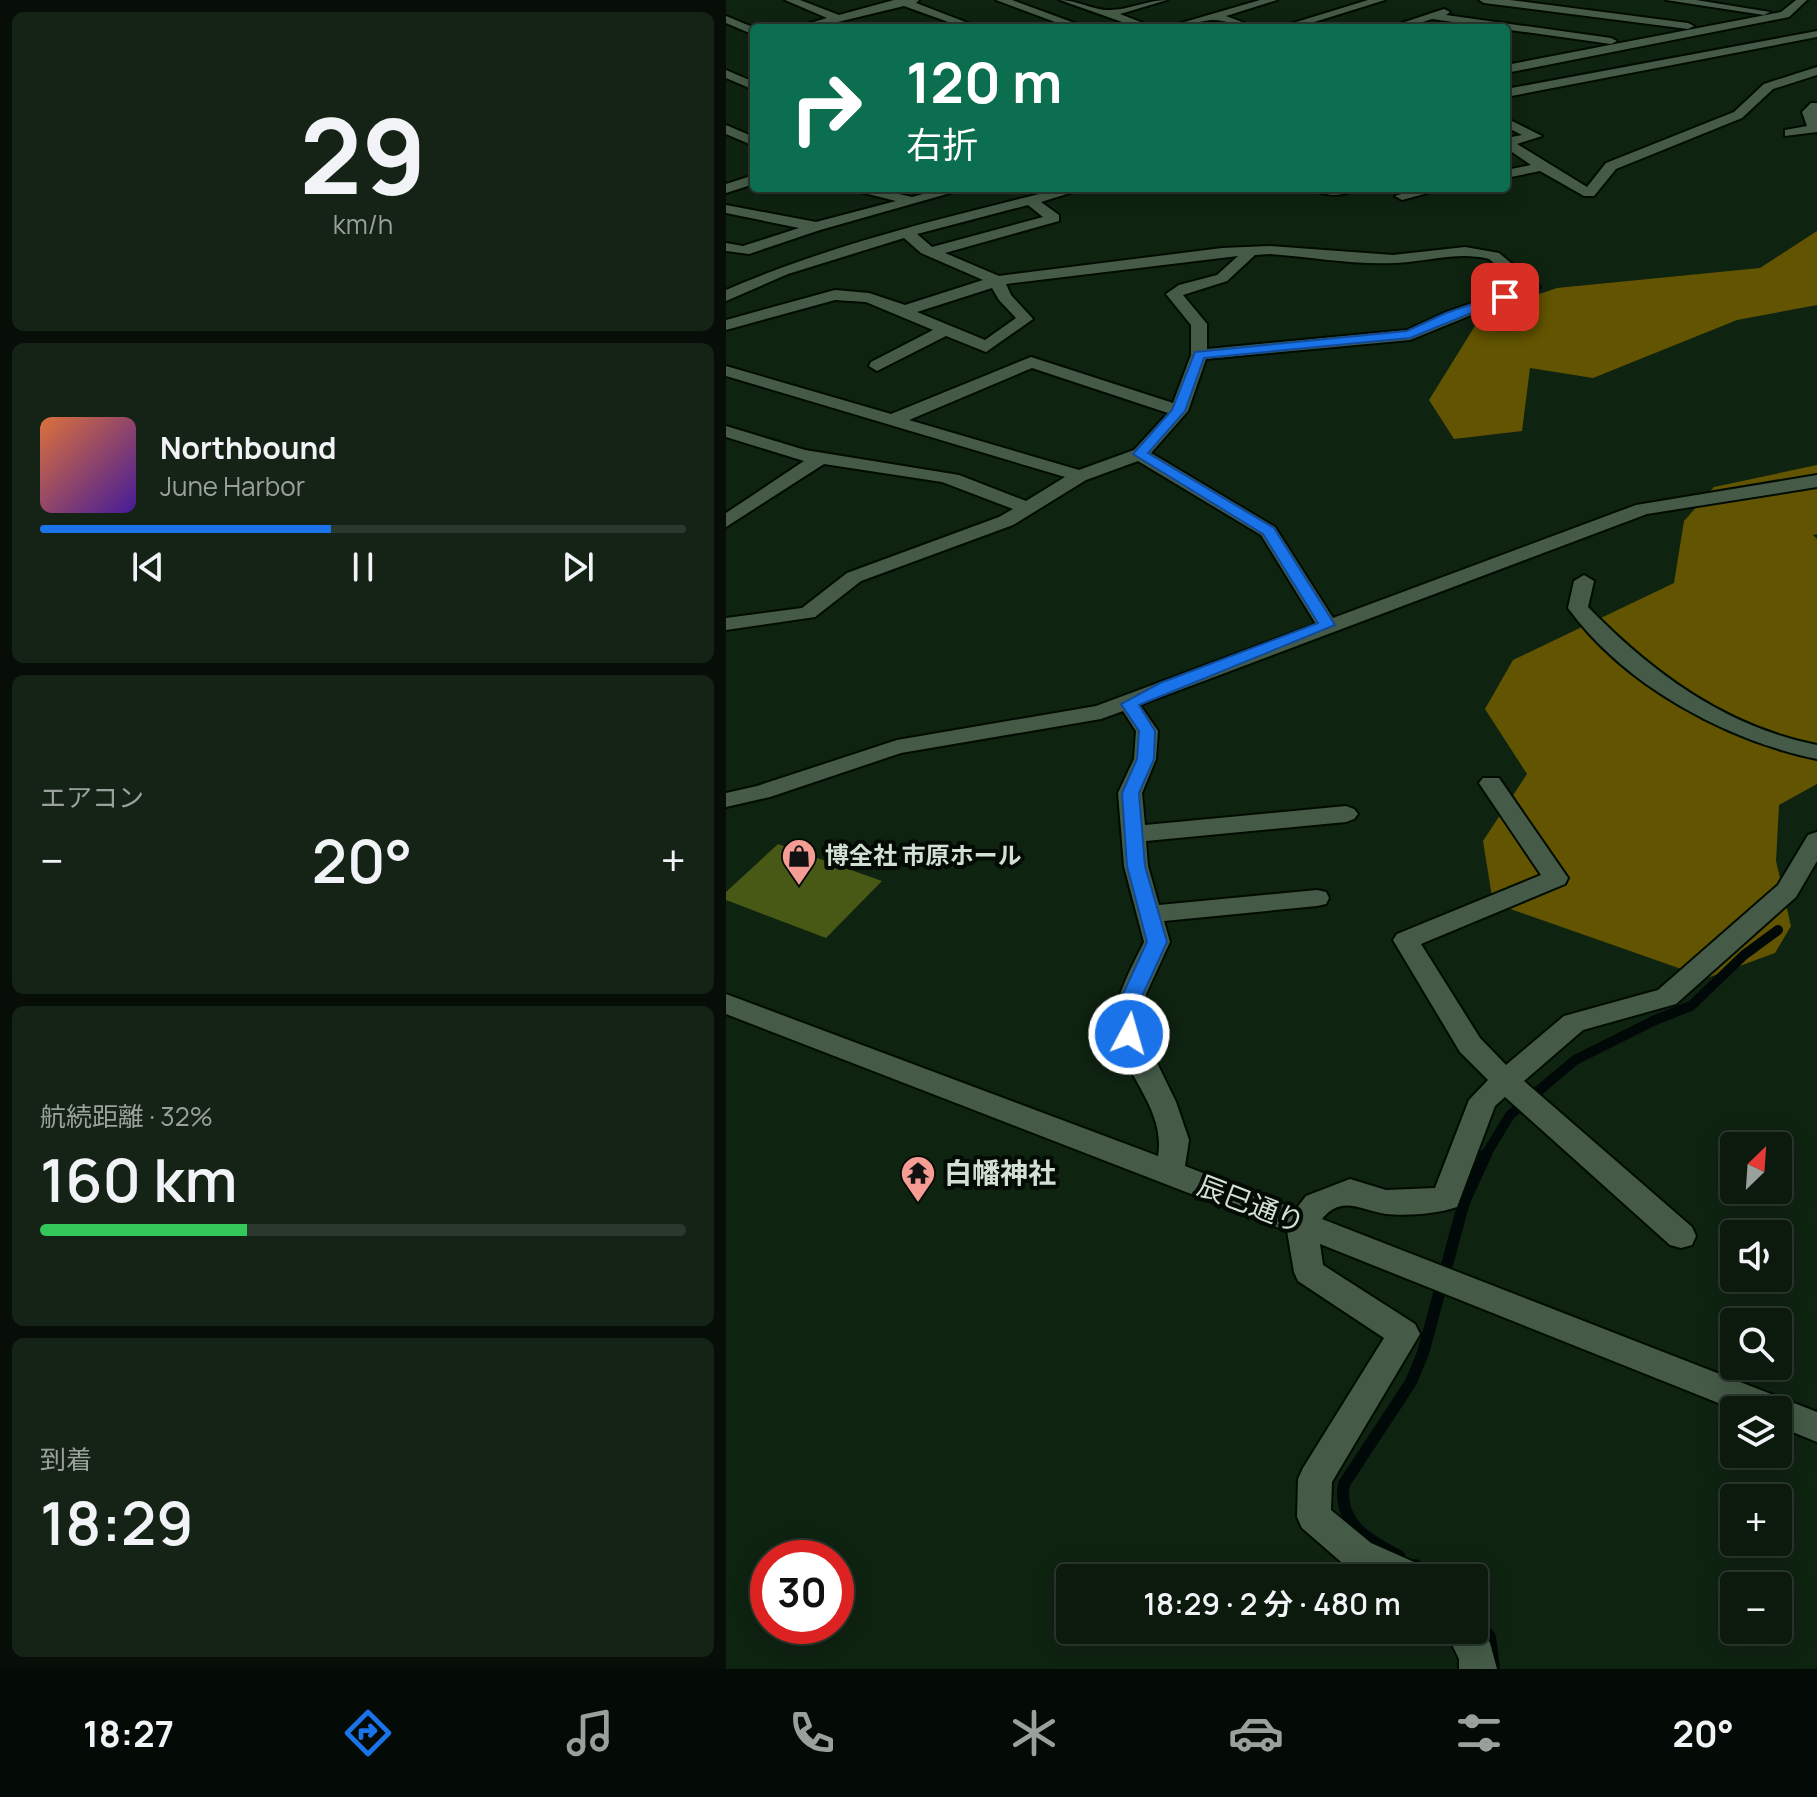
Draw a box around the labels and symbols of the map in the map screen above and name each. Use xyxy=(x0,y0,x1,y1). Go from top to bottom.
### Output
pin xyxy=(1471,263,1539,331)
shop icon: 博全社 市原ホール xyxy=(780,837,818,887)
place label: 博全社 市原ホール xyxy=(825,838,1022,871)
position arrow xyxy=(1087,992,1171,1076)
north arrow xyxy=(1720,1132,1792,1204)
place label: 白幡神社 xyxy=(944,1153,1056,1191)
temple icon: 白幡神社 xyxy=(899,1154,937,1204)
street label: 辰巳通り xyxy=(1192,1165,1310,1241)
speed limit sign: 30 xyxy=(750,1540,854,1644)

